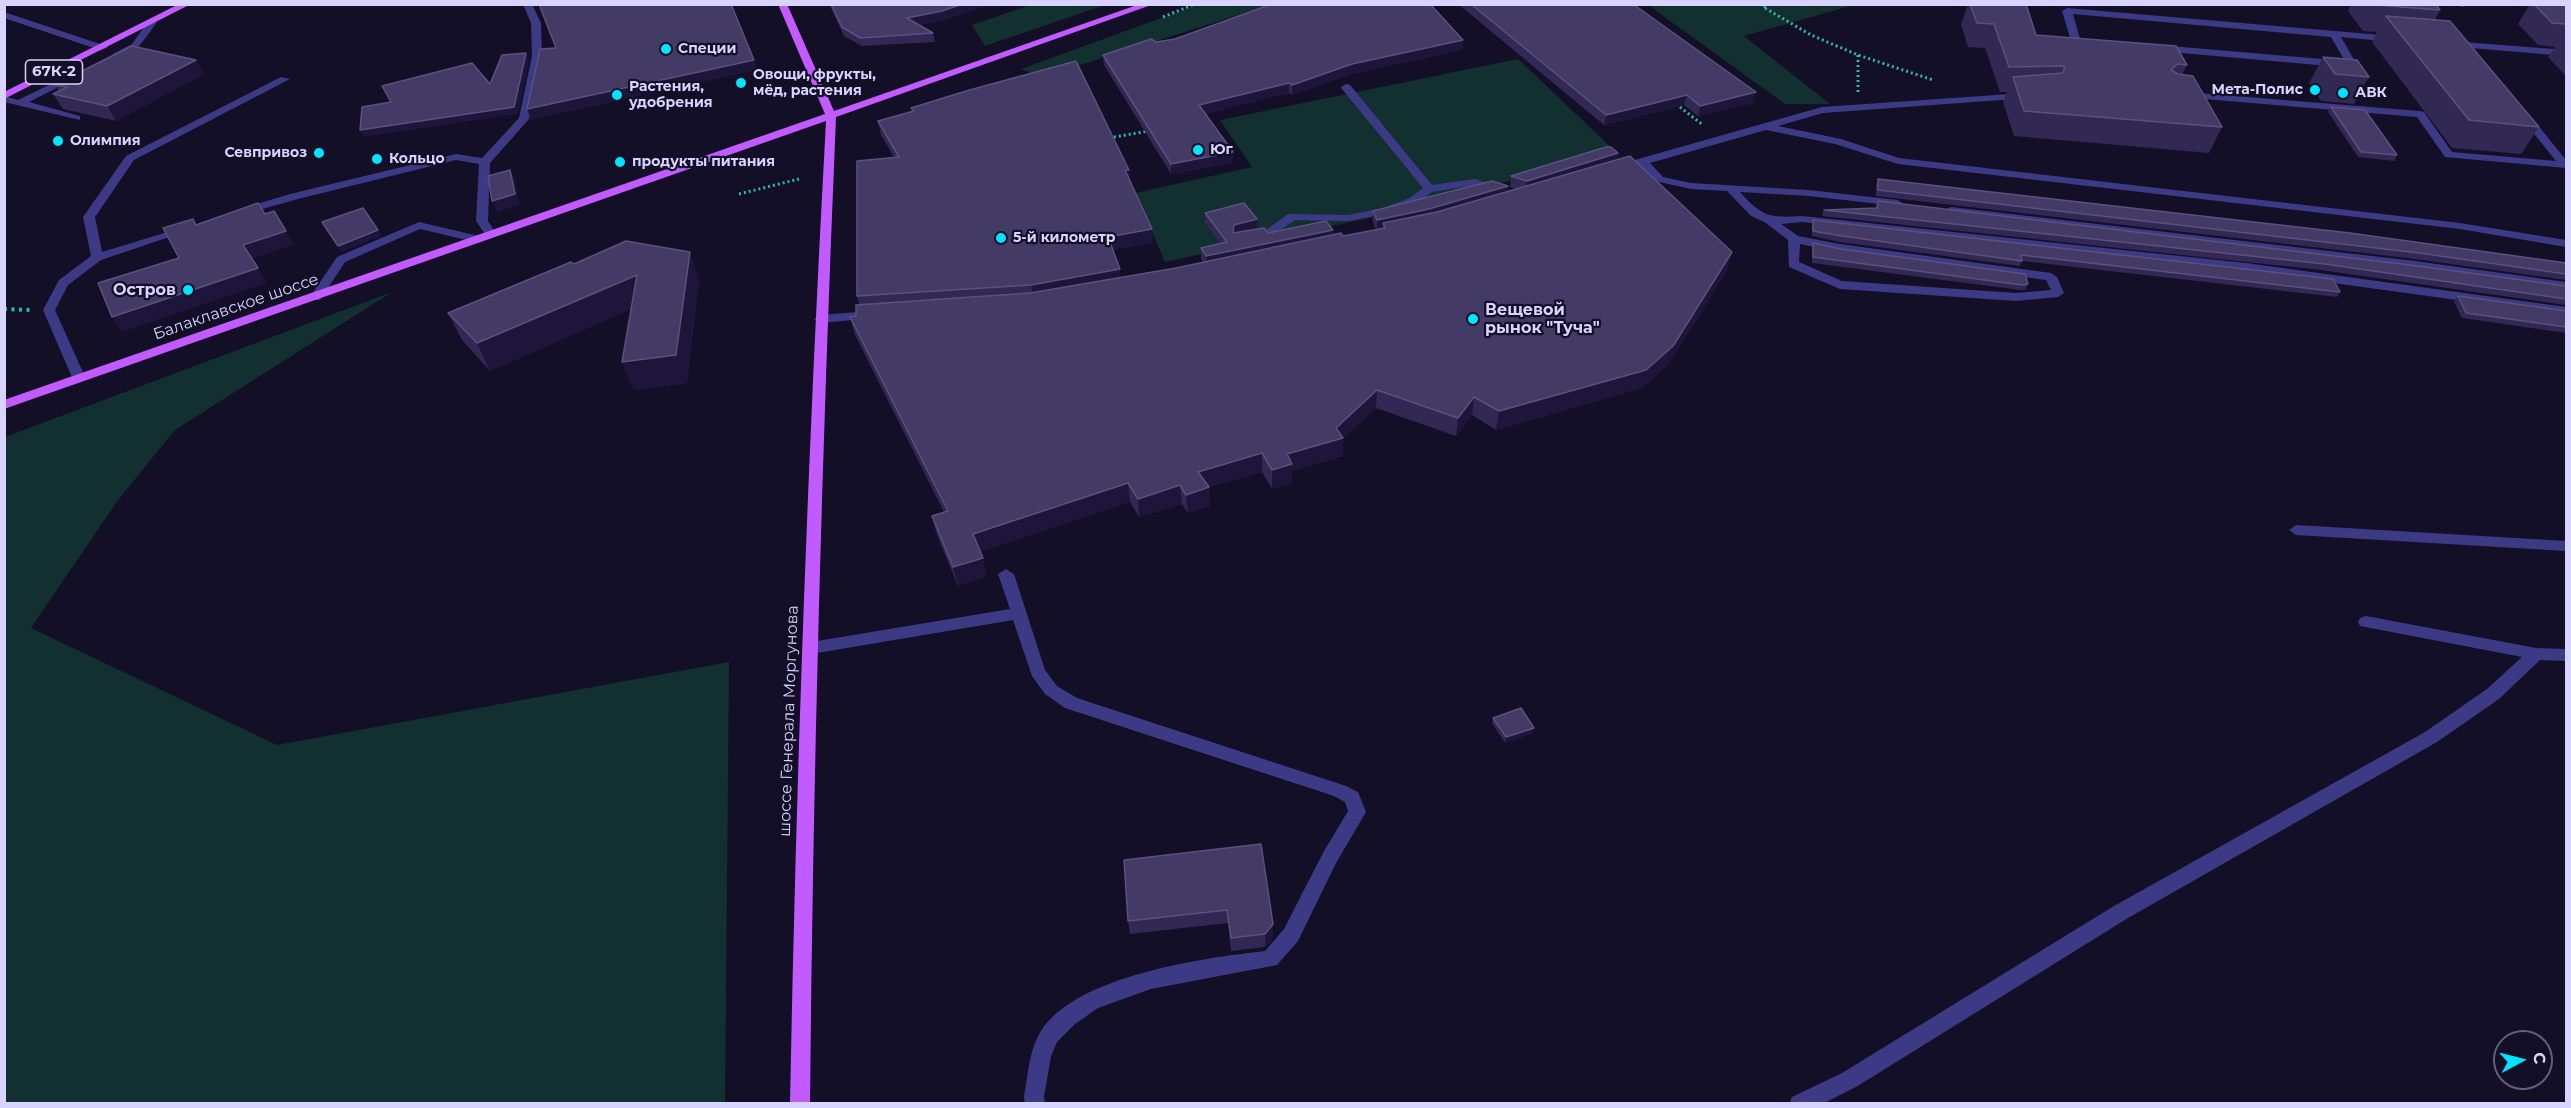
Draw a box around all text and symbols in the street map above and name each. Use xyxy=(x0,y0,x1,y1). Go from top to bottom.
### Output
place label: Специи xyxy=(678,41,736,57)
marker: Специи xyxy=(659,42,673,56)
road number: 67К-2 xyxy=(26,60,82,84)
place label: Овощи, фрукты, мёд, растения xyxy=(753,67,876,100)
marker: Овощи, фрукты, мёд, растения xyxy=(734,76,748,90)
place label: Растения, удобрения xyxy=(629,79,713,112)
place label: Мета-Полис xyxy=(2211,82,2303,98)
marker: Мета-Полис xyxy=(2308,83,2322,97)
place label: АВК xyxy=(2355,85,2387,101)
marker: АВК xyxy=(2336,86,2350,100)
marker: Растения, удобрения xyxy=(610,88,624,102)
place label: Олимпия xyxy=(70,133,141,149)
marker: Олимпия xyxy=(51,134,65,148)
place label: Юг xyxy=(1210,142,1233,158)
marker: Юг xyxy=(1191,143,1205,157)
place label: Севпривоз xyxy=(224,145,307,161)
marker: Севпривоз xyxy=(312,146,326,160)
place label: Кольцо xyxy=(389,151,445,167)
marker: Кольцо xyxy=(370,152,384,166)
place label: продукты питания xyxy=(632,154,775,170)
marker: продукты питания xyxy=(613,155,627,169)
place label: 5-й километр xyxy=(1013,230,1115,246)
marker: 5-й километр xyxy=(994,231,1008,245)
street label: Балаклавское шоссе xyxy=(151,270,321,344)
place label: Остров xyxy=(113,280,176,300)
marker: Остров xyxy=(181,283,195,297)
place label: Вещевой рынок "Туча" xyxy=(1485,300,1600,338)
marker: Вещевой рынок "Туча" xyxy=(1466,312,1480,326)
street label: шоссе Генерала Моргунова xyxy=(775,605,803,837)
north arrow xyxy=(2493,1030,2553,1090)
text: С xyxy=(2529,1051,2550,1065)

